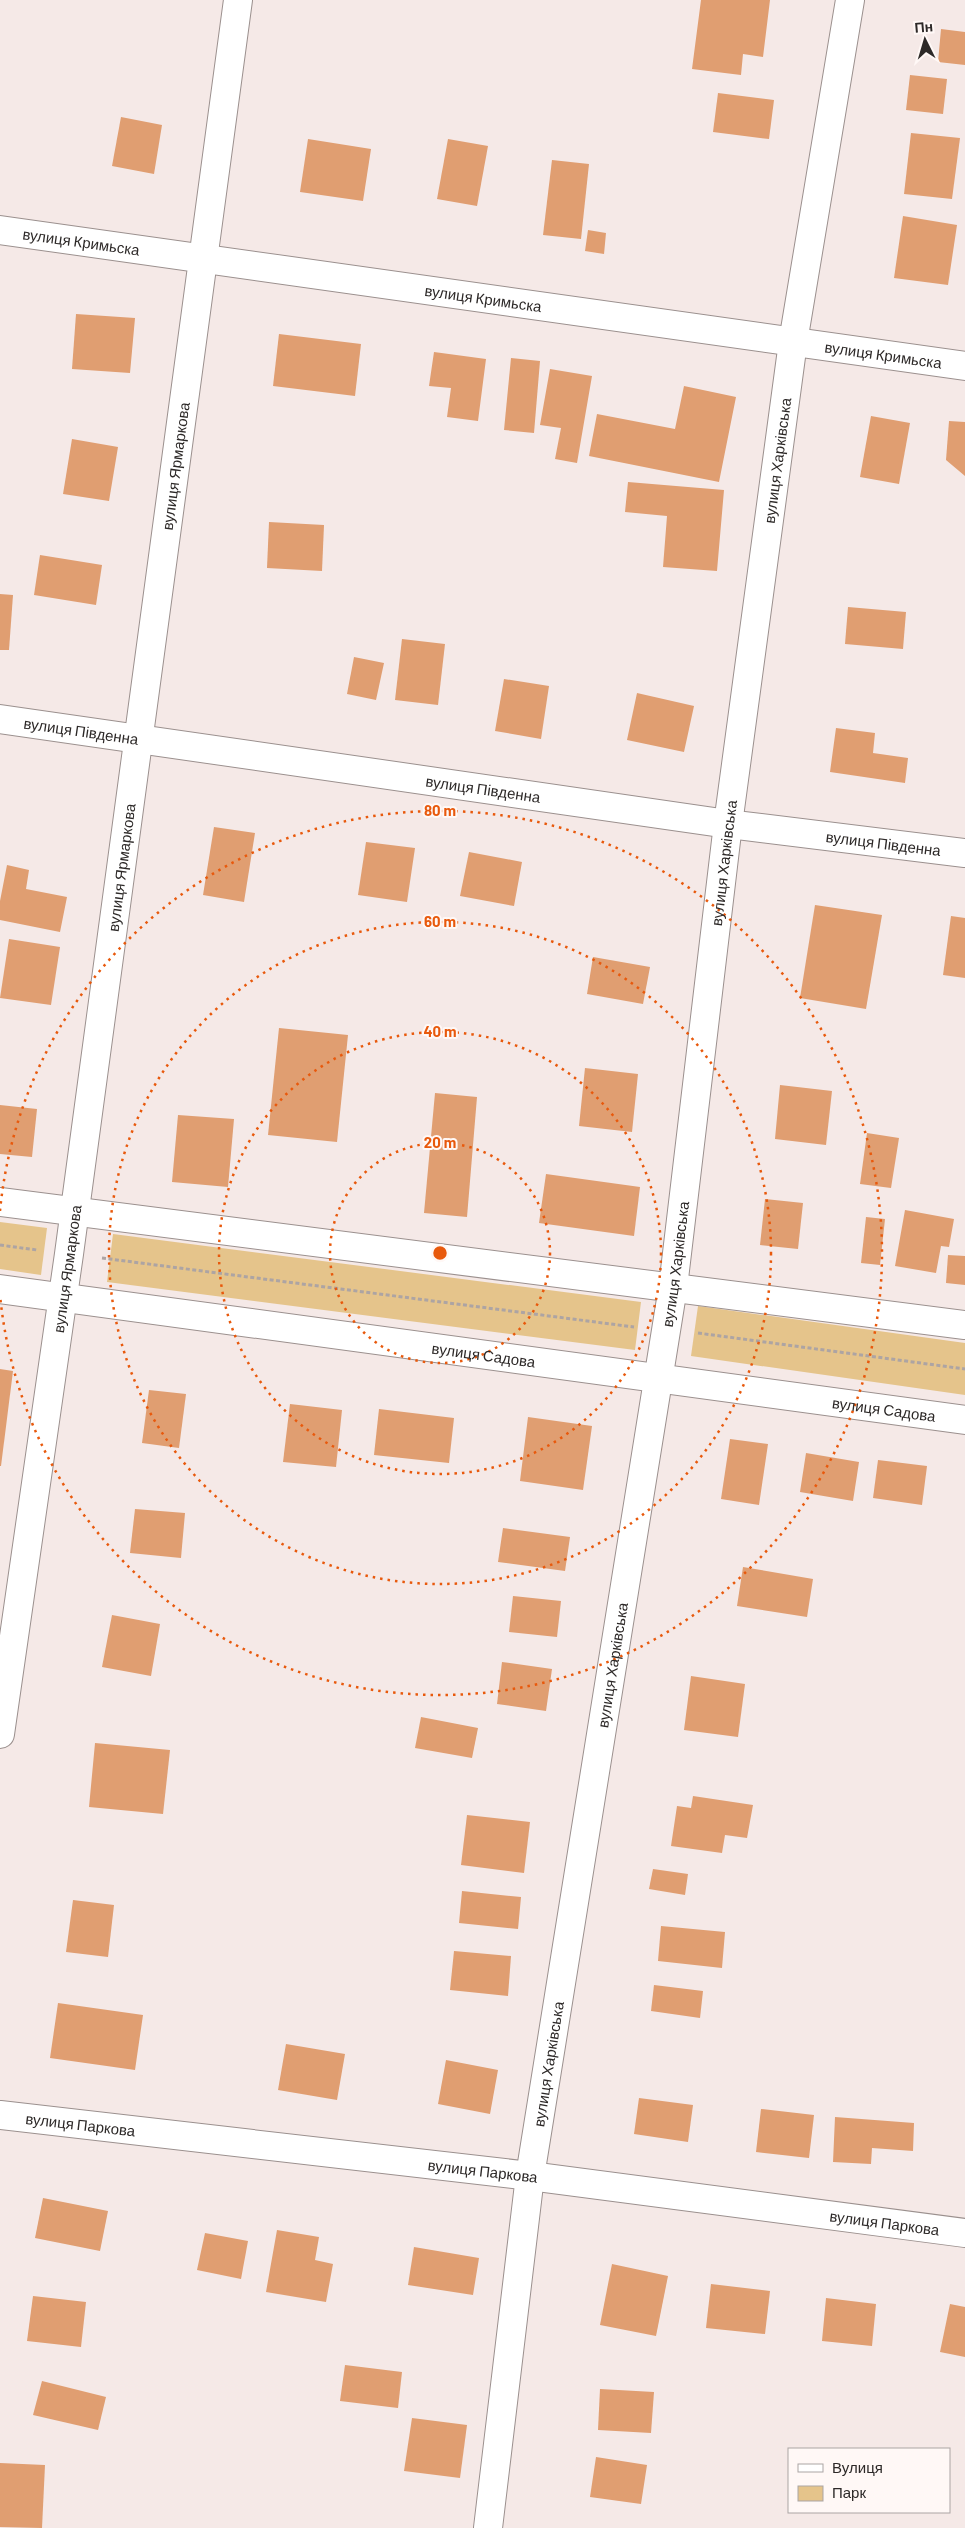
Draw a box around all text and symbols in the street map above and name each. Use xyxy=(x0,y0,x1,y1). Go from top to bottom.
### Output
north arrow xyxy=(900,15,950,65)
text: Пн xyxy=(914,17,934,36)
street label: вулиця Кримьска xyxy=(21,224,142,259)
street label: вулиця Кримьска xyxy=(424,281,544,315)
street label: вулиця Кримьска xyxy=(824,337,944,372)
street label: вулиця Харківська xyxy=(760,396,794,524)
street label: вулиця Ярмаркова xyxy=(158,400,193,531)
street label: вулиця Південна xyxy=(23,714,140,748)
street label: вулиця Південна xyxy=(424,771,542,806)
street label: вулиця Харківська xyxy=(707,798,740,927)
text: 80 m xyxy=(424,801,456,819)
street label: вулиця Ярмаркова xyxy=(104,802,139,933)
street label: вулиця Південна xyxy=(825,827,942,859)
text: 60 m xyxy=(424,912,456,930)
text: 40 m xyxy=(423,1022,457,1040)
text: 20 m xyxy=(424,1133,456,1151)
street label: вулиця Харківська xyxy=(658,1199,692,1328)
street label: вулиця Ярмаркова xyxy=(49,1203,85,1334)
centre of rings xyxy=(431,1244,449,1262)
street label: вулиця Садова xyxy=(431,1339,537,1371)
street label: вулиця Садова xyxy=(831,1393,937,1425)
street label: вулиця Харківська xyxy=(593,1600,631,1729)
street label: вулиця Харківська xyxy=(529,1999,567,2128)
street label: вулиця Паркова xyxy=(25,2109,137,2140)
street label: вулиця Паркова xyxy=(427,2155,539,2186)
street label: вулиця Паркова xyxy=(829,2206,941,2239)
legend xyxy=(788,2448,950,2513)
text: Вулиця xyxy=(832,2458,883,2476)
text: Парк xyxy=(832,2483,866,2501)

